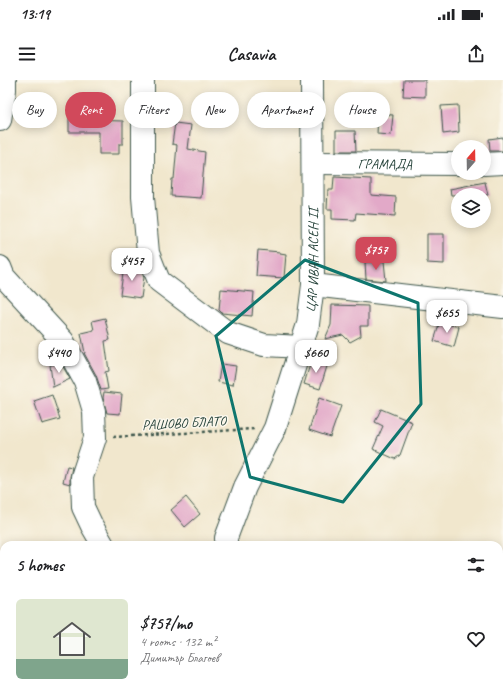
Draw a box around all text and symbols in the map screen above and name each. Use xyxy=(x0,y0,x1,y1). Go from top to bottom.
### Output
text: 13:19 xyxy=(20,5,50,24)
icon: menu xyxy=(16,43,38,65)
text: Casavia xyxy=(228,43,275,65)
icon: share xyxy=(465,43,487,65)
chip: Buy xyxy=(12,92,57,128)
chip: Rent xyxy=(65,92,116,128)
chip: Filters xyxy=(124,92,183,128)
chip: New xyxy=(191,92,239,128)
chip: Apartment xyxy=(247,92,326,128)
chip: House xyxy=(334,92,390,128)
north arrow xyxy=(451,140,491,180)
map controls xyxy=(451,140,491,228)
street label: ГРАМАДА xyxy=(358,155,413,172)
button: layers xyxy=(451,188,491,228)
street label: ЦАР ИВАН АСЕН II xyxy=(301,204,322,313)
pin: $757 xyxy=(352,237,400,271)
text: $757 xyxy=(364,242,388,258)
pin: $457 xyxy=(108,248,156,282)
text: $457 xyxy=(120,253,144,269)
pin: $655 xyxy=(423,300,471,334)
text: $655 xyxy=(435,305,459,321)
pin: $440 xyxy=(35,340,83,374)
pin: $660 xyxy=(292,340,340,374)
text: $440 xyxy=(47,345,71,361)
text: $660 xyxy=(304,345,328,361)
street label: РАШОВО БЛАТО xyxy=(142,412,228,434)
icon: filters xyxy=(465,554,487,576)
text: 5 homes xyxy=(16,555,64,576)
text: $757/mo xyxy=(140,613,192,634)
icon: home xyxy=(48,615,96,663)
icon: heart xyxy=(465,628,487,650)
text: 4 rooms · 132 m² xyxy=(140,634,216,650)
text: Димитър Благоев xyxy=(140,650,219,666)

